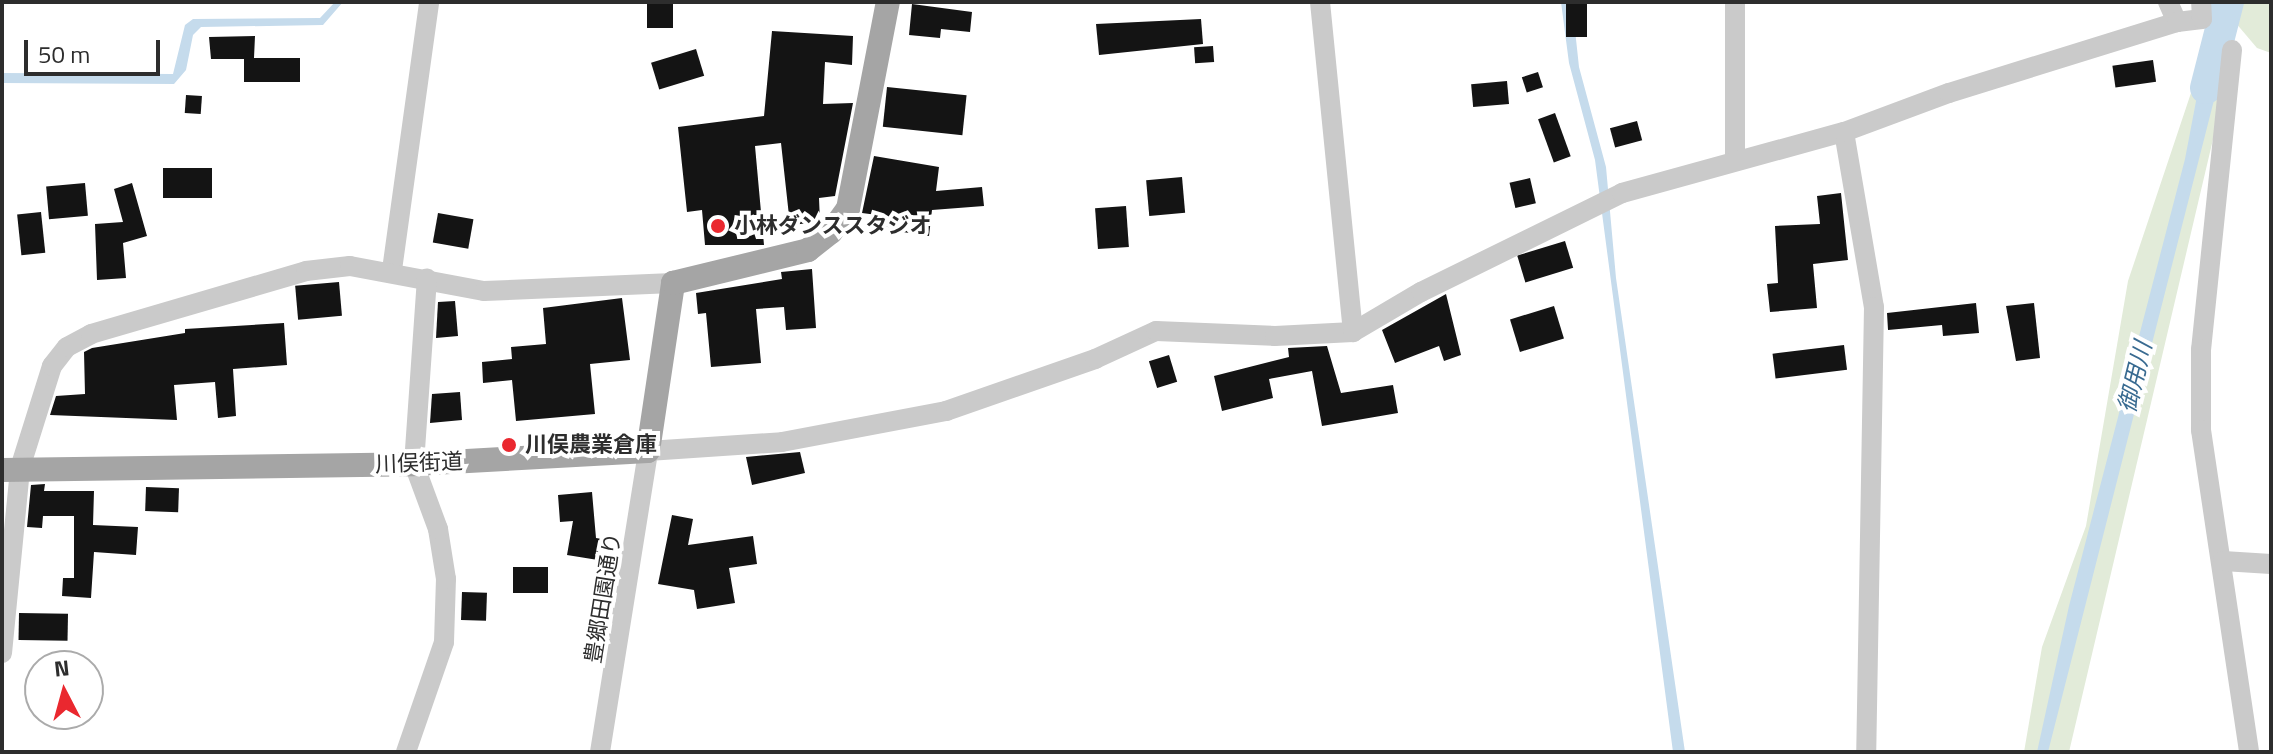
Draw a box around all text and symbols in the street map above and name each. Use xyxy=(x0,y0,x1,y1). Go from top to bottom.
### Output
scale bar xyxy=(28,24,164,74)
text: 50 m xyxy=(38,36,90,72)
place label: 小林ダンススタジオ xyxy=(734,213,932,239)
marker: 小林ダンススタジオ xyxy=(709,217,727,235)
water label: 御用川 xyxy=(2112,339,2158,415)
place label: 川俣農業倉庫 xyxy=(525,432,657,458)
marker: 川俣農業倉庫 xyxy=(500,436,518,454)
street label: 川俣街道 xyxy=(375,448,463,478)
street label: 豊郷田園通り xyxy=(580,531,626,665)
north arrow xyxy=(24,650,104,730)
text: N xyxy=(52,650,71,686)

